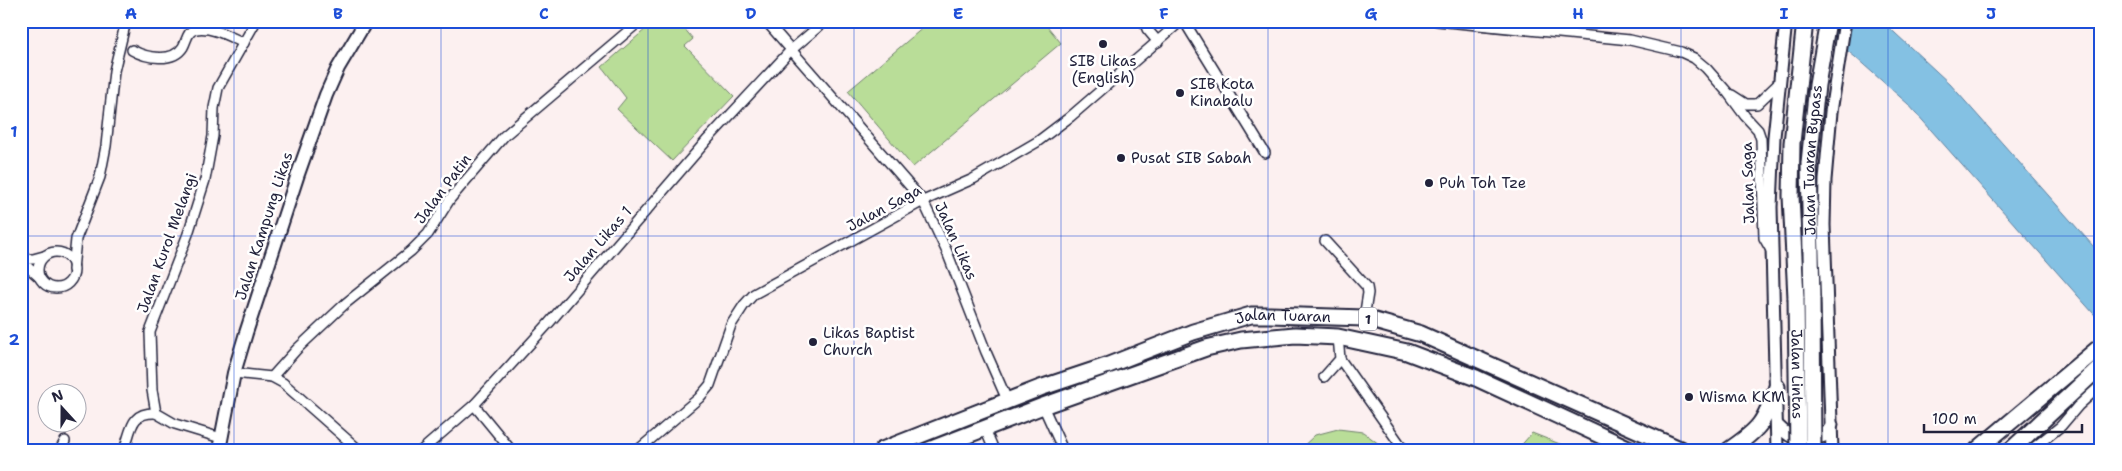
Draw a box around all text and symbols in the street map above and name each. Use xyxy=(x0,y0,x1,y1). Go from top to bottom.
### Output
text: A xyxy=(125,3,137,24)
text: B xyxy=(333,3,343,24)
text: C xyxy=(539,3,549,24)
text: D xyxy=(745,3,757,24)
text: E xyxy=(953,3,963,24)
text: F xyxy=(1159,3,1169,24)
text: G xyxy=(1365,3,1378,24)
text: H xyxy=(1572,3,1584,24)
text: I xyxy=(1780,3,1789,24)
text: J xyxy=(1986,3,1996,24)
marker: SIB Likas (English) xyxy=(1097,38,1109,50)
place label: SIB Likas (English) xyxy=(1069,51,1137,88)
place label: SIB Kota Kinabalu xyxy=(1190,74,1255,111)
street label: Jalan Tuaran Bypass xyxy=(1799,84,1827,236)
marker: SIB Kota Kinabalu xyxy=(1174,87,1186,99)
text: 1 xyxy=(10,121,18,142)
street label: Jalan Saga xyxy=(1737,141,1759,224)
place label: Pusat SIB Sabah xyxy=(1131,148,1252,168)
street label: Jalan Kampung Likas xyxy=(231,149,297,303)
street label: Jalan Patin xyxy=(410,150,476,228)
marker: Pusat SIB Sabah xyxy=(1115,152,1127,164)
street label: Jalan Kurol Melangi xyxy=(132,170,202,316)
place label: Puh Toh Tze xyxy=(1439,173,1526,193)
marker: Puh Toh Tze xyxy=(1423,177,1435,189)
street label: Jalan Saga xyxy=(843,180,925,236)
street label: Jalan Likas xyxy=(930,199,982,283)
street label: Jalan Likas 1 xyxy=(559,202,637,286)
street label: Jalan Tuaran xyxy=(1233,305,1331,329)
road number: 1 xyxy=(1359,308,1377,330)
place label: Likas Baptist Church xyxy=(823,323,915,360)
text: 2 xyxy=(8,329,20,350)
street label: Jalan Lintas xyxy=(1786,329,1808,419)
marker: Likas Baptist Church xyxy=(807,336,819,348)
north arrow xyxy=(38,384,88,434)
text: N xyxy=(49,385,66,406)
place label: Wisma KKM xyxy=(1699,387,1785,407)
marker: Wisma KKM xyxy=(1683,391,1695,403)
scale bar xyxy=(1924,401,2082,433)
text: 100 m xyxy=(1932,409,1977,429)

